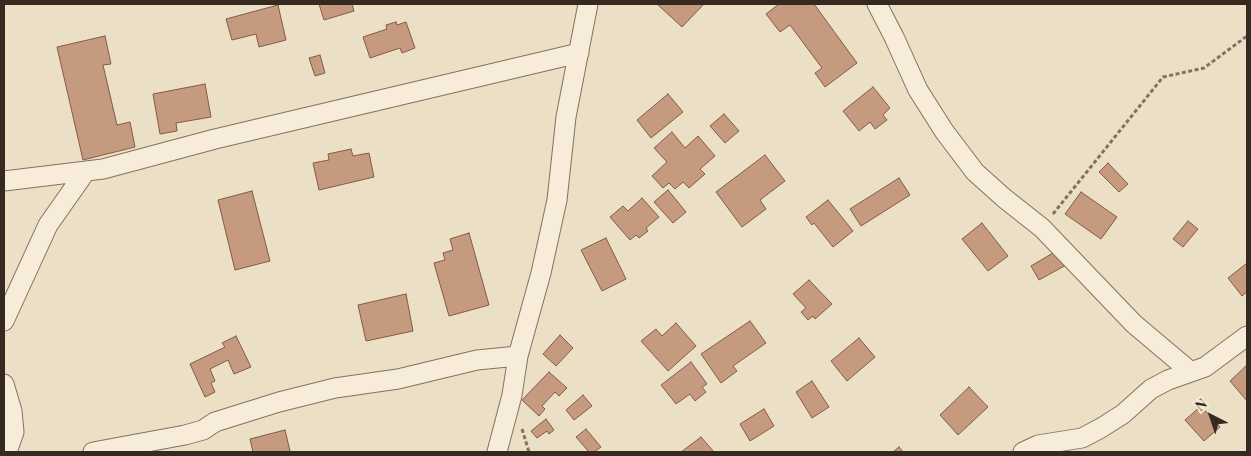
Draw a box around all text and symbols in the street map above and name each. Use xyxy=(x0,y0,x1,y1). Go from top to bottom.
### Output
north arrow xyxy=(1186,391,1236,441)
text: N xyxy=(1191,394,1211,415)

